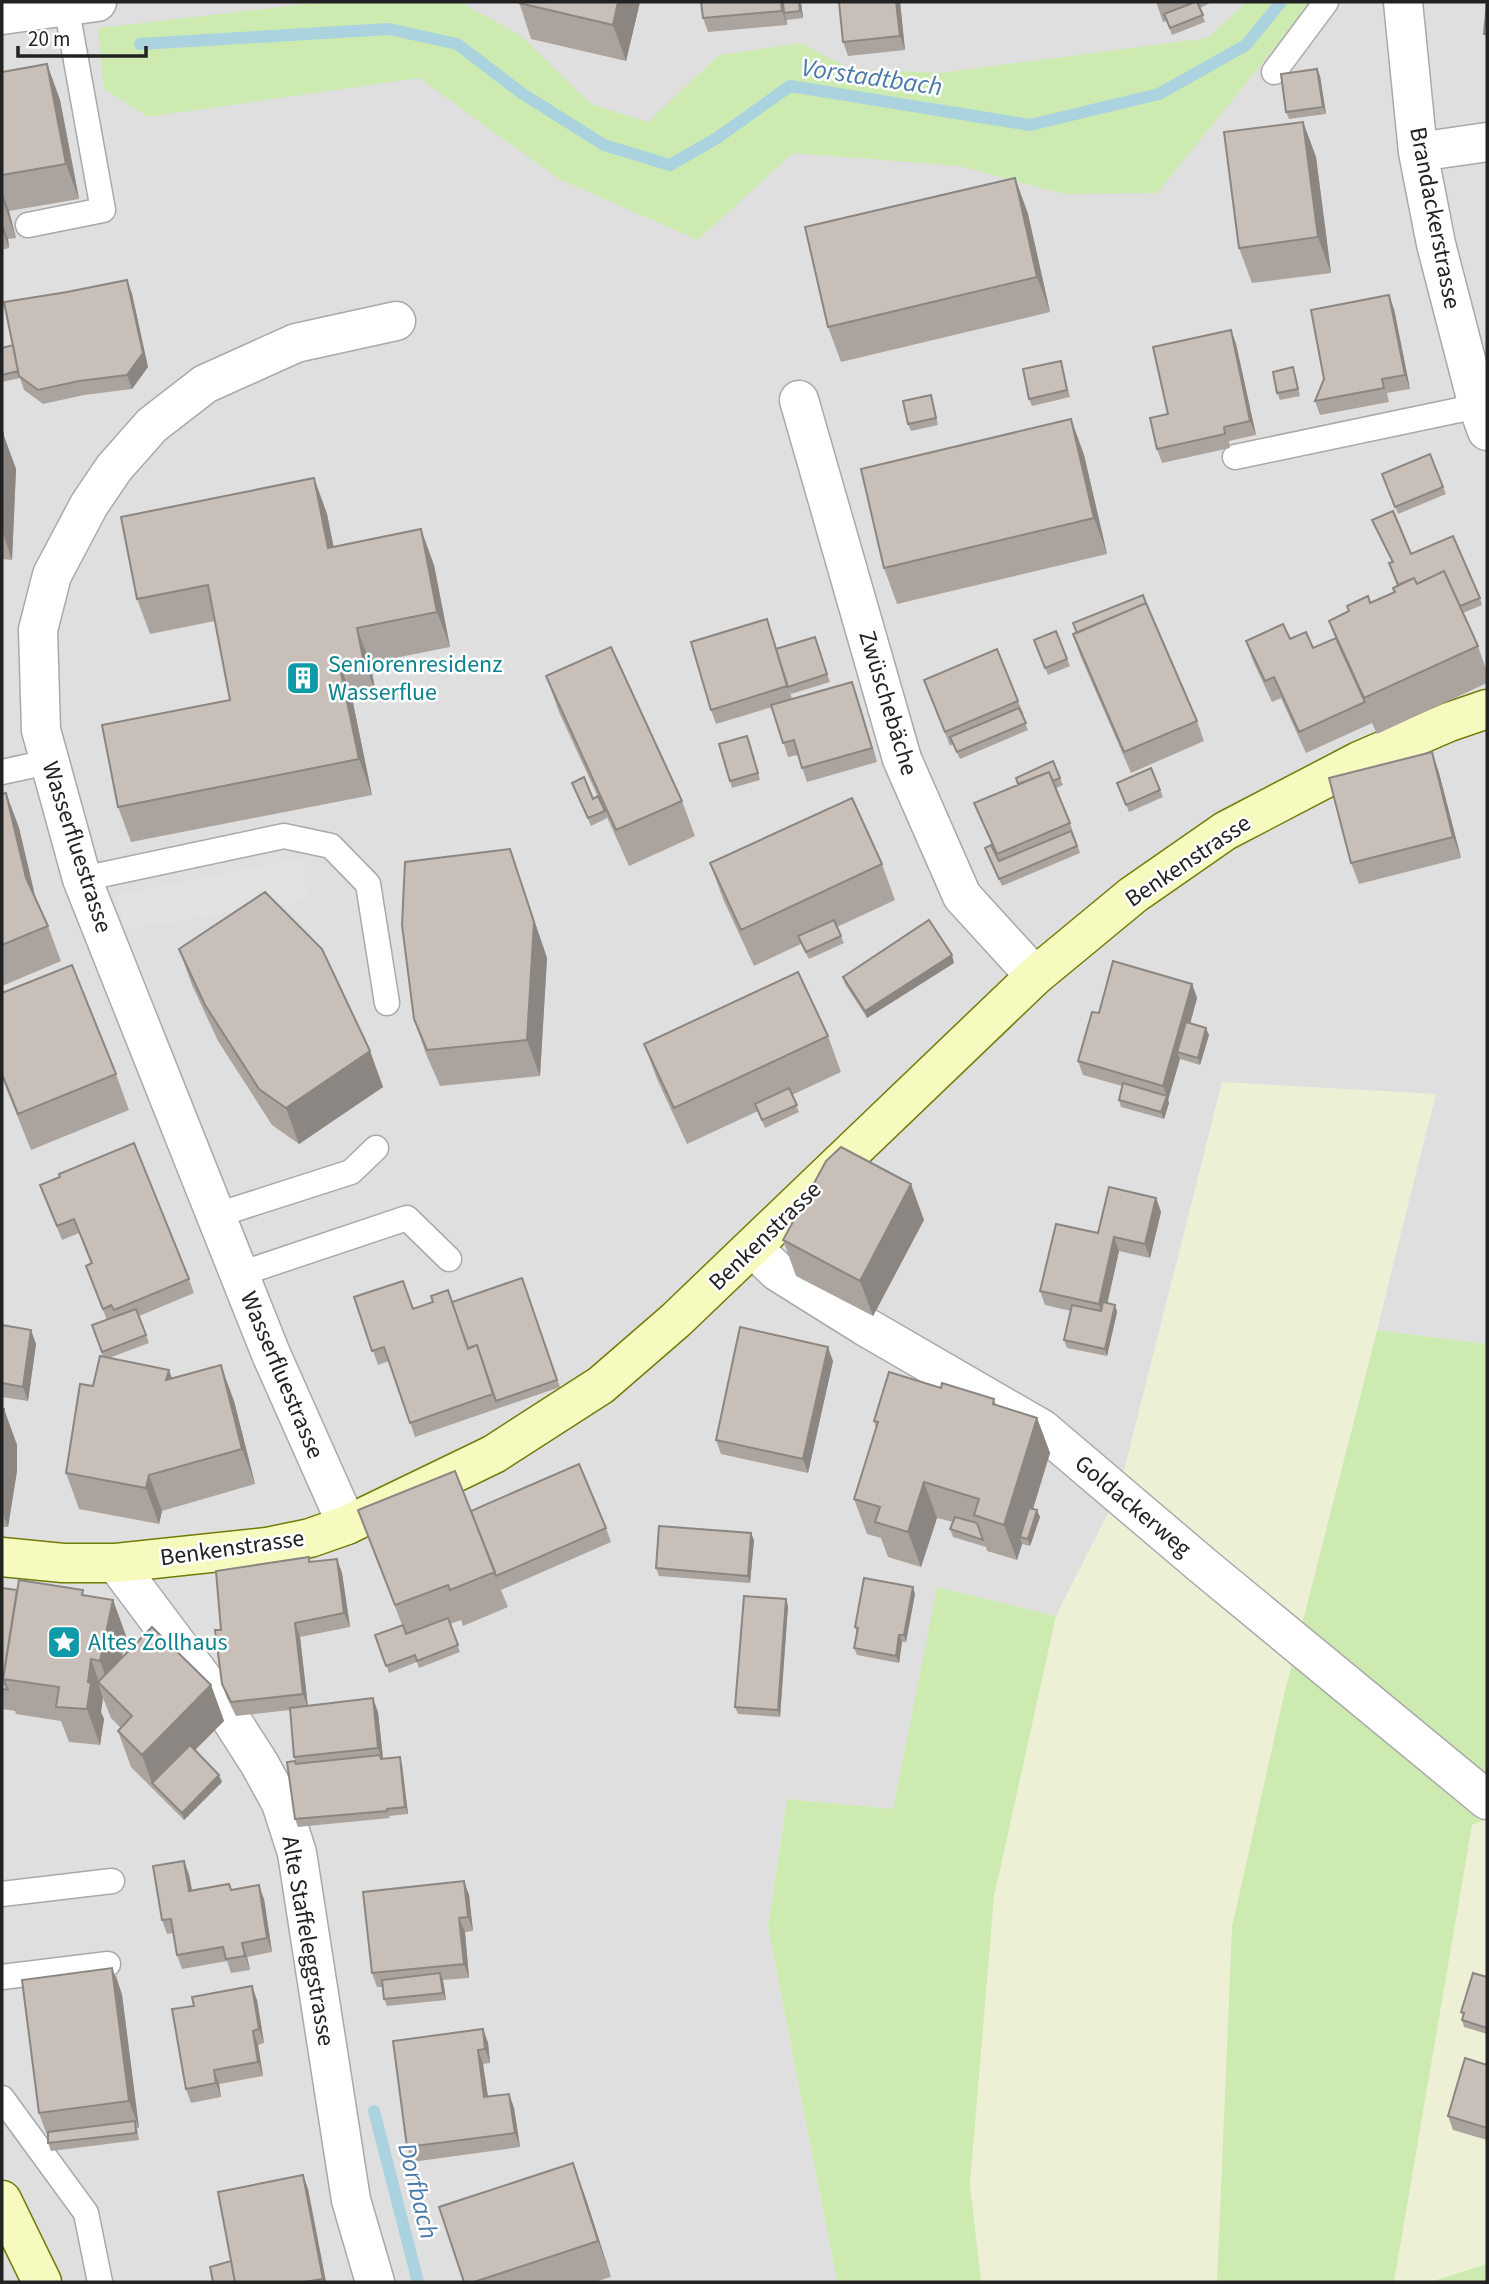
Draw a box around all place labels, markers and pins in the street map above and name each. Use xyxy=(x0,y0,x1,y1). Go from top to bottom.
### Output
place label: Seniorenresidenz Wasserflue xyxy=(328,647,502,710)
building icon: Seniorenresidenz Wasserflue xyxy=(284,659,322,697)
place icon: Altes Zollhaus xyxy=(45,1623,83,1661)
place label: Altes Zollhaus xyxy=(88,1625,228,1660)

